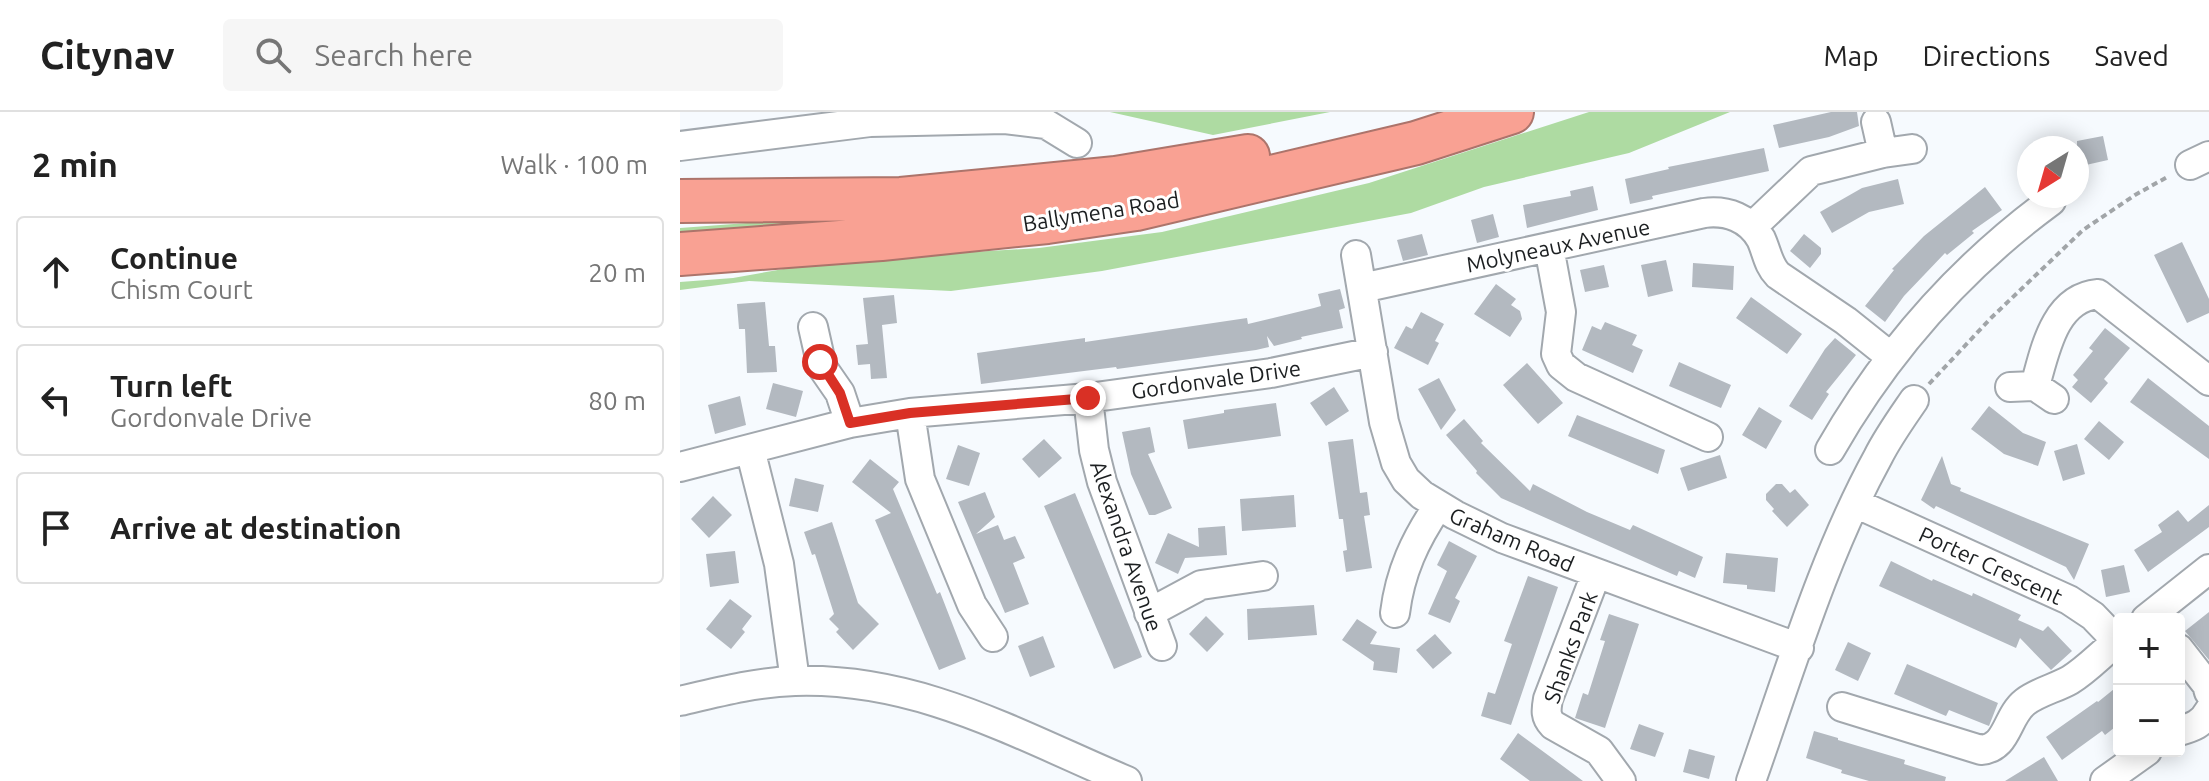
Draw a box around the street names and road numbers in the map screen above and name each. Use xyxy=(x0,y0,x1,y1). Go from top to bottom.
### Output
street label: Ballymena Road xyxy=(1021,186,1181,236)
street label: Molyneaux Avenue xyxy=(1464,213,1652,277)
street label: Gordonvale Drive xyxy=(1130,355,1302,403)
street label: Alexandra Avenue xyxy=(1086,457,1168,635)
street label: Graham Road xyxy=(1446,502,1578,576)
street label: Porter Crescent xyxy=(1915,521,2067,609)
street label: Shanks Park xyxy=(1538,588,1602,706)

